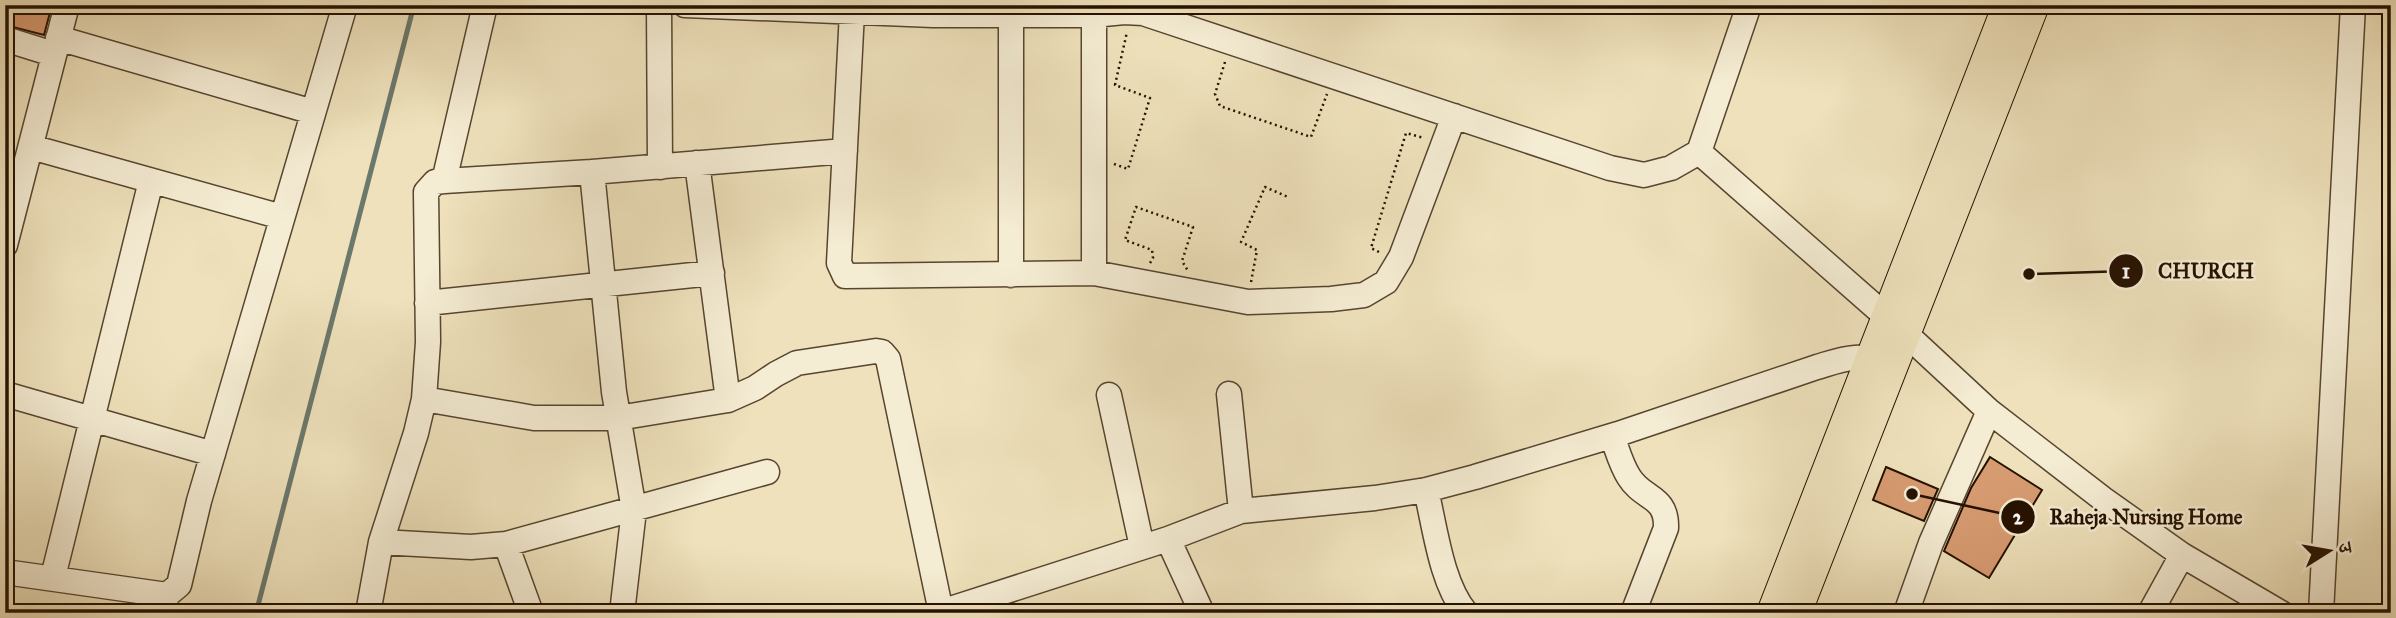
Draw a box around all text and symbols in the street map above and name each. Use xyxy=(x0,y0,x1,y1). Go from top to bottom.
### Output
callout: CHURCH xyxy=(2109,250,2268,292)
text: 1 xyxy=(2122,258,2130,284)
text: CHURCH xyxy=(2158,258,2254,284)
callout: Raheja Nursing Home xyxy=(2000,496,2256,538)
text: 2 xyxy=(2013,504,2024,530)
text: Raheja Nursing Home xyxy=(2049,504,2243,530)
north arrow xyxy=(2294,516,2364,586)
text: उ xyxy=(2333,539,2358,556)

